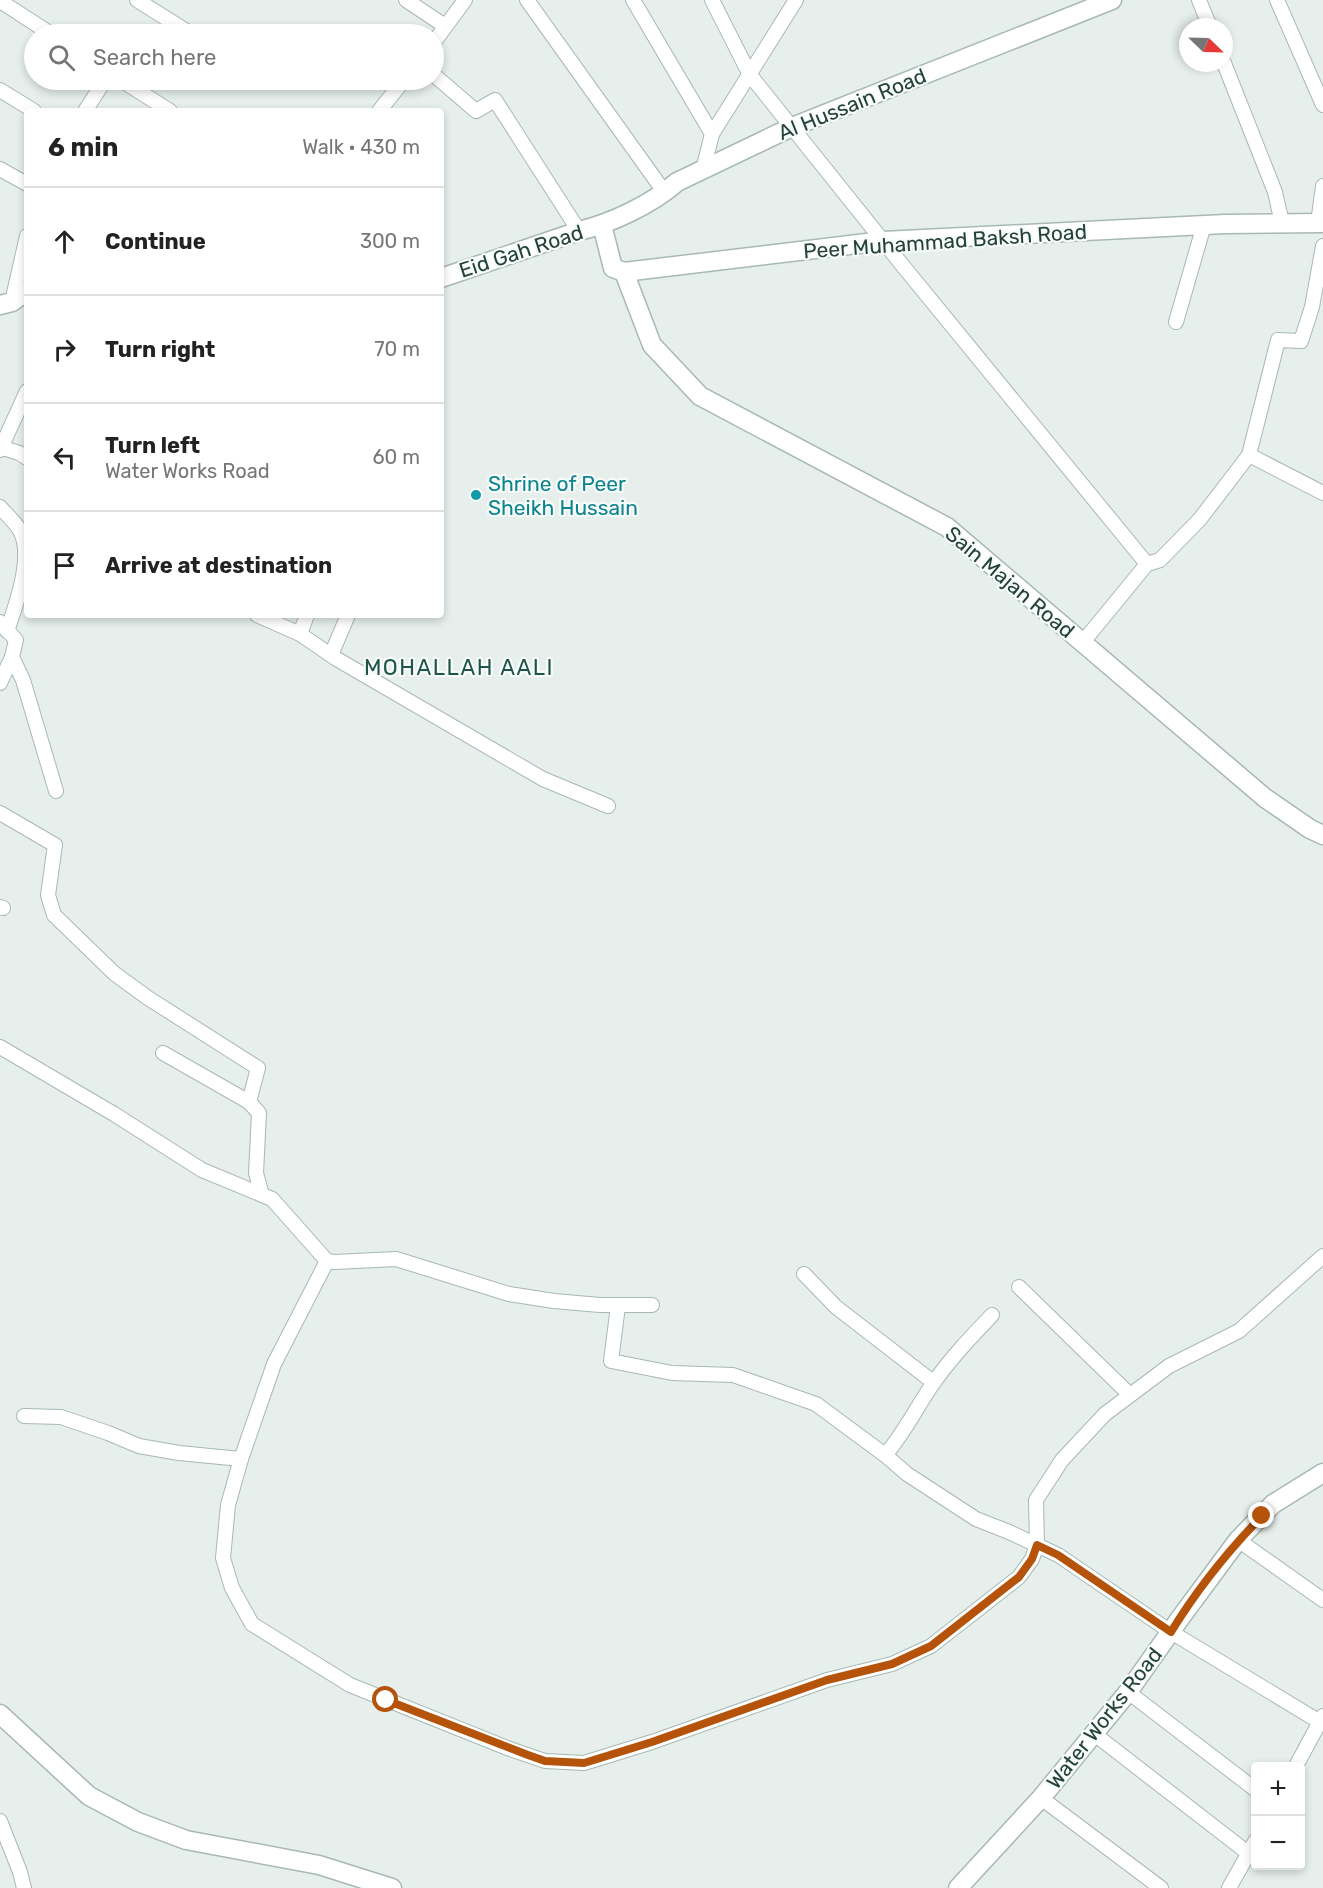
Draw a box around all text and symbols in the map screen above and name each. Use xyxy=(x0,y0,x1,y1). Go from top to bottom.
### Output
north arrow xyxy=(1179,18,1233,72)
search box xyxy=(24,24,444,90)
icon: search xyxy=(45,41,78,74)
text: Search here xyxy=(93,44,216,71)
street label: Al Hussain Road xyxy=(774,63,930,145)
text: 6 min xyxy=(48,132,118,163)
text: Walk · 430 m xyxy=(302,135,420,159)
street label: Eid Gah Road xyxy=(456,219,586,283)
street label: Peer Muhammad Baksh Road xyxy=(802,219,1088,263)
icon: ahead xyxy=(48,225,81,258)
text: Continue xyxy=(105,228,206,255)
text: 300 m xyxy=(360,229,420,253)
icon: right xyxy=(48,333,81,366)
text: Turn right xyxy=(105,336,215,363)
text: 70 m xyxy=(374,337,420,361)
text: Turn left xyxy=(105,432,200,459)
icon: left xyxy=(48,441,81,474)
text: 60 m xyxy=(373,445,420,469)
text: Water Works Road xyxy=(105,459,270,483)
place label: Shrine of Peer Sheikh Hussain xyxy=(488,471,638,520)
marker: Shrine of Peer Sheikh Hussain xyxy=(469,488,483,502)
street label: Sain Majan Road xyxy=(940,521,1080,643)
icon: arrive xyxy=(48,549,81,582)
text: Arrive at destination xyxy=(105,552,332,579)
district label: MOHALLAH AALI xyxy=(364,654,554,681)
route end xyxy=(1248,1502,1274,1528)
street label: Water Works Road xyxy=(1041,1642,1167,1794)
route start xyxy=(372,1686,398,1712)
map controls xyxy=(1251,1762,1305,1870)
button: + xyxy=(1251,1762,1305,1816)
button: − xyxy=(1251,1816,1305,1870)

